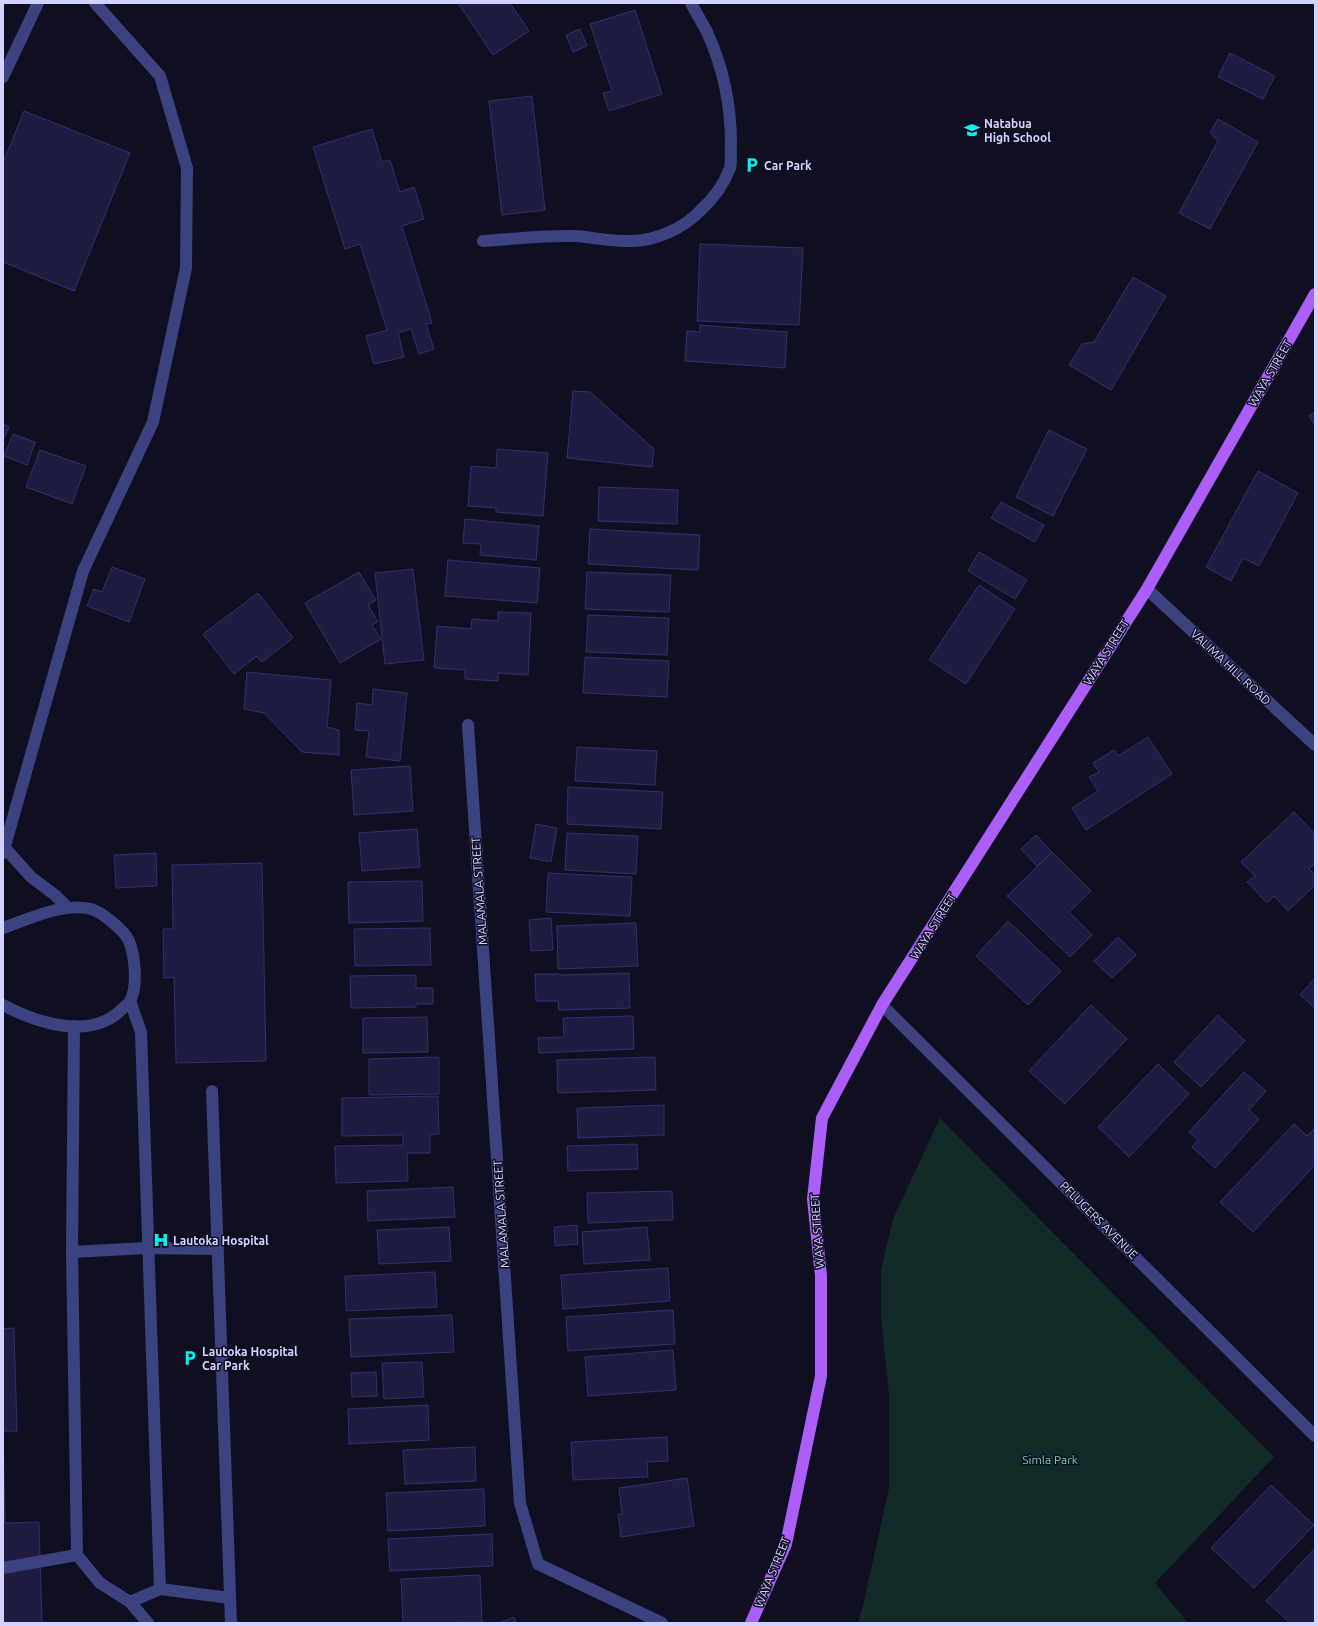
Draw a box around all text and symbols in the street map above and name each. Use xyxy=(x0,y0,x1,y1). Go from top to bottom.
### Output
place label: Natabua High School xyxy=(984,117,1051,144)
school or university icon: Natabua High School xyxy=(963,121,981,139)
parking icon: Car Park xyxy=(743,156,761,174)
place label: Car Park xyxy=(764,159,812,172)
street label: WAYA STREET xyxy=(1246,337,1295,409)
street label: WAYA STREET xyxy=(1081,616,1132,687)
street label: VALIMA HILL ROAD xyxy=(1188,627,1274,707)
street label: MALAMALA STREET xyxy=(469,836,489,945)
street label: WAYA STREET xyxy=(908,890,959,961)
street label: MALAMALA STREET xyxy=(491,1159,511,1268)
street label: PFLUGERS AVENUE xyxy=(1058,1179,1141,1262)
street label: WAYA STREET xyxy=(808,1193,826,1269)
hospital icon: Lautoka Hospital xyxy=(152,1231,170,1249)
place label: Lautoka Hospital xyxy=(173,1234,269,1247)
place label: Lautoka Hospital Car Park xyxy=(202,1345,298,1372)
parking icon: Lautoka Hospital Car Park xyxy=(181,1349,199,1367)
park label: Simla Park xyxy=(1022,1453,1078,1466)
street label: WAYA STREET xyxy=(752,1534,792,1609)

